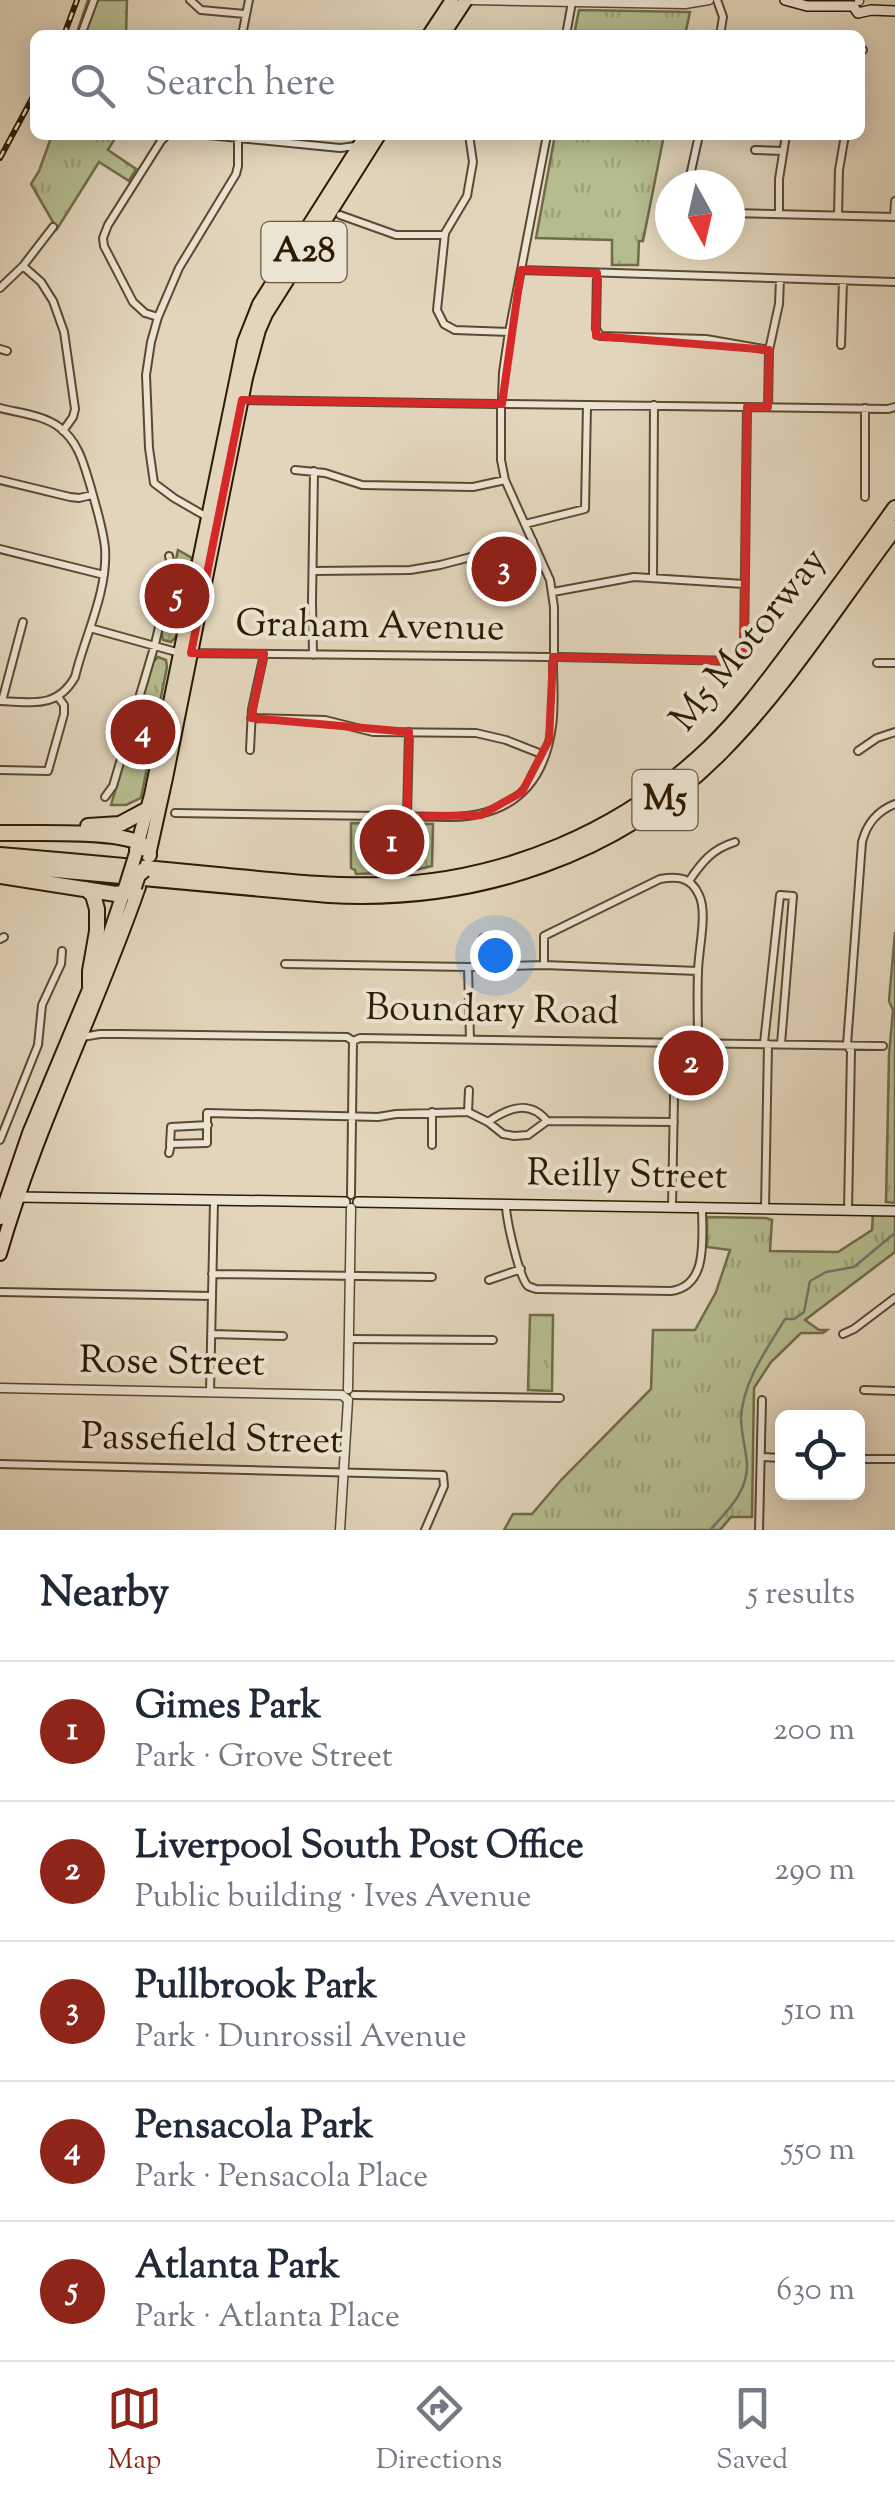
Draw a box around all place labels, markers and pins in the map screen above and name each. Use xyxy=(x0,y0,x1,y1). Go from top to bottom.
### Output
pin: 3 xyxy=(472,532,536,606)
pin: 5 xyxy=(144,558,210,634)
pin: 4 xyxy=(110,694,176,770)
pin: 1 xyxy=(360,804,424,880)
pin: 2 xyxy=(658,1026,724,1100)

